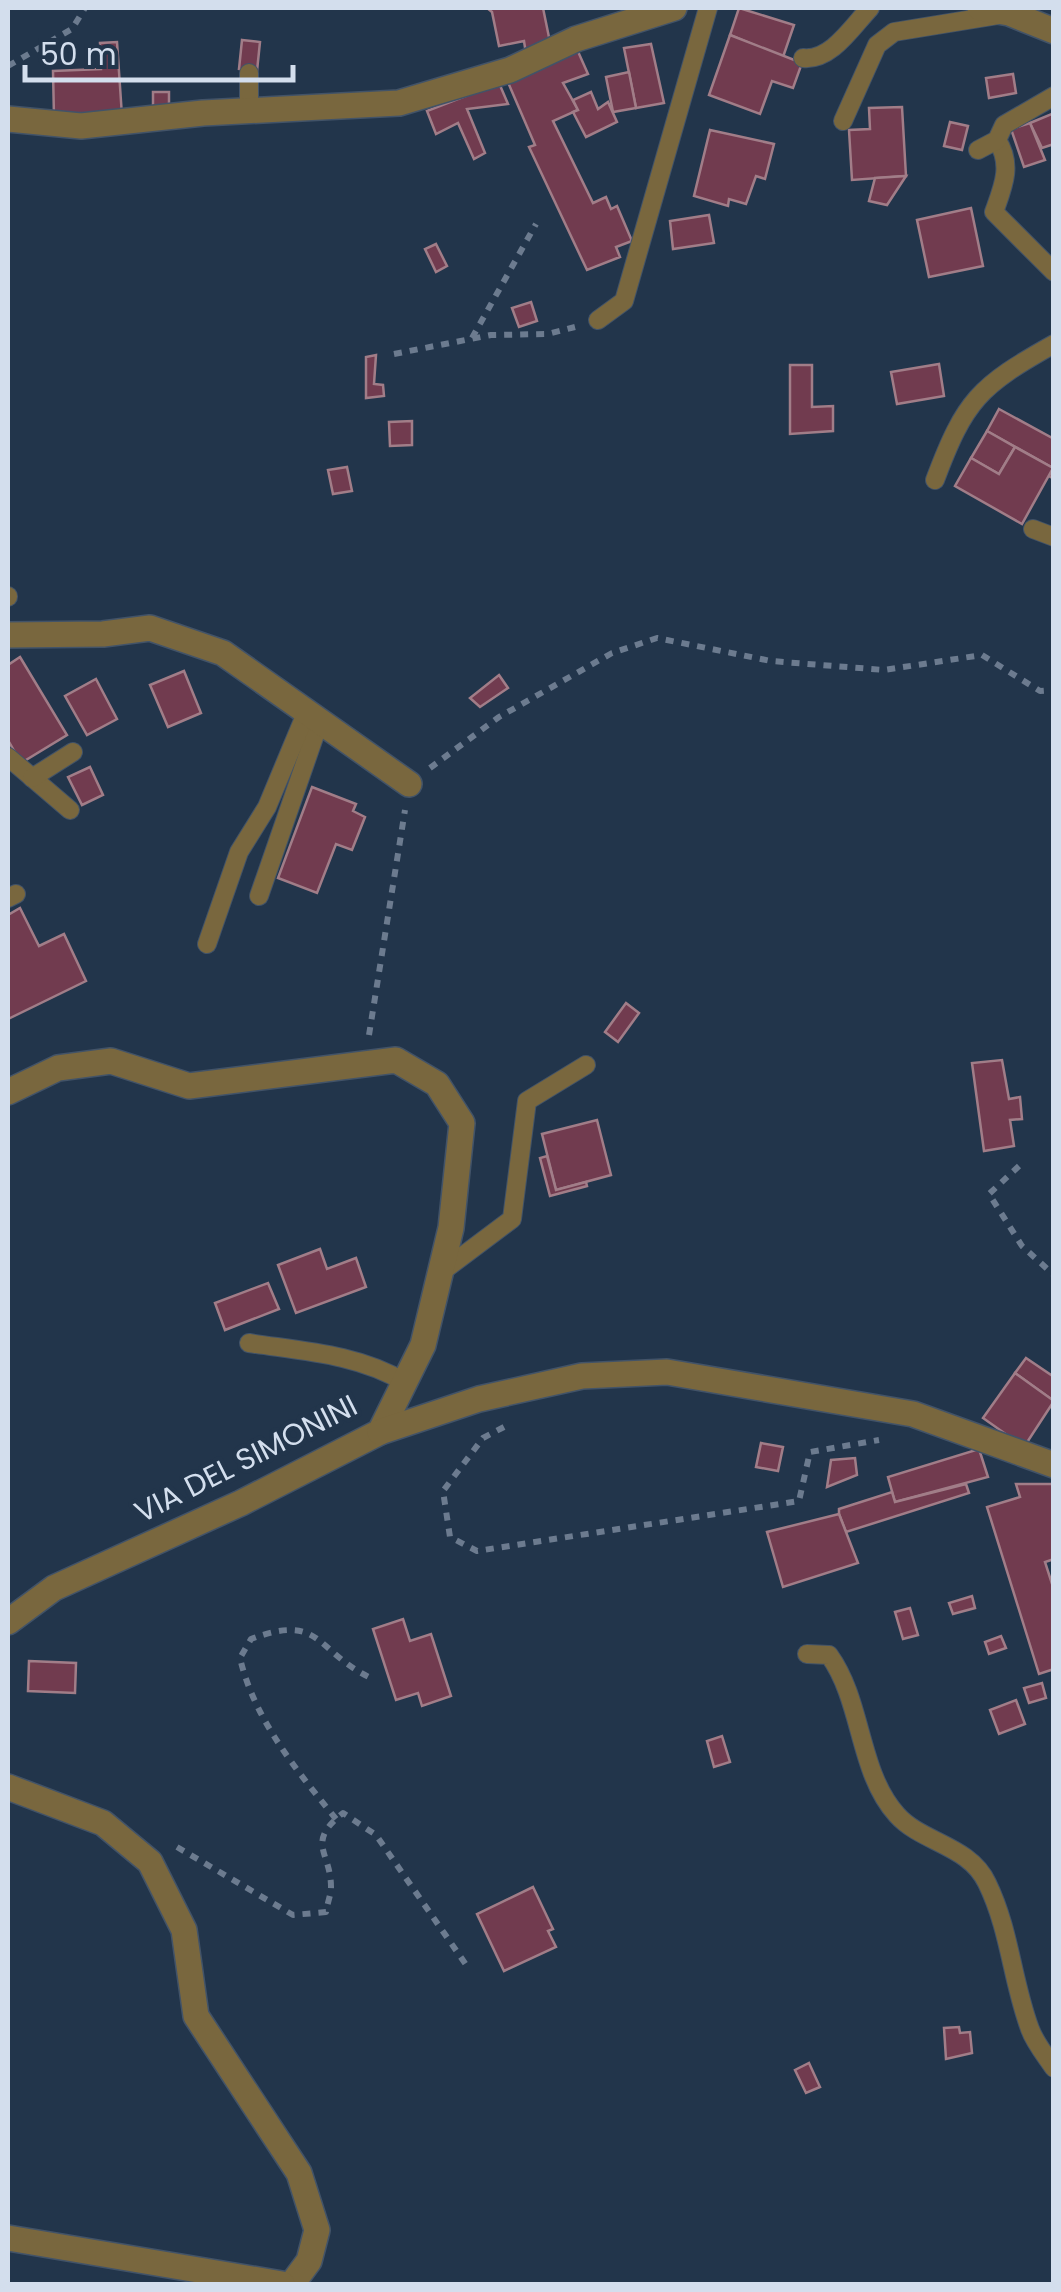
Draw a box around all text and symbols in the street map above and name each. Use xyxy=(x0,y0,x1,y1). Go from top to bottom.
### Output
scale bar xyxy=(25,20,292,82)
text: 50 m xyxy=(40,33,117,76)
street label: VIA DEL SIMONINI xyxy=(127,1384,365,1533)

